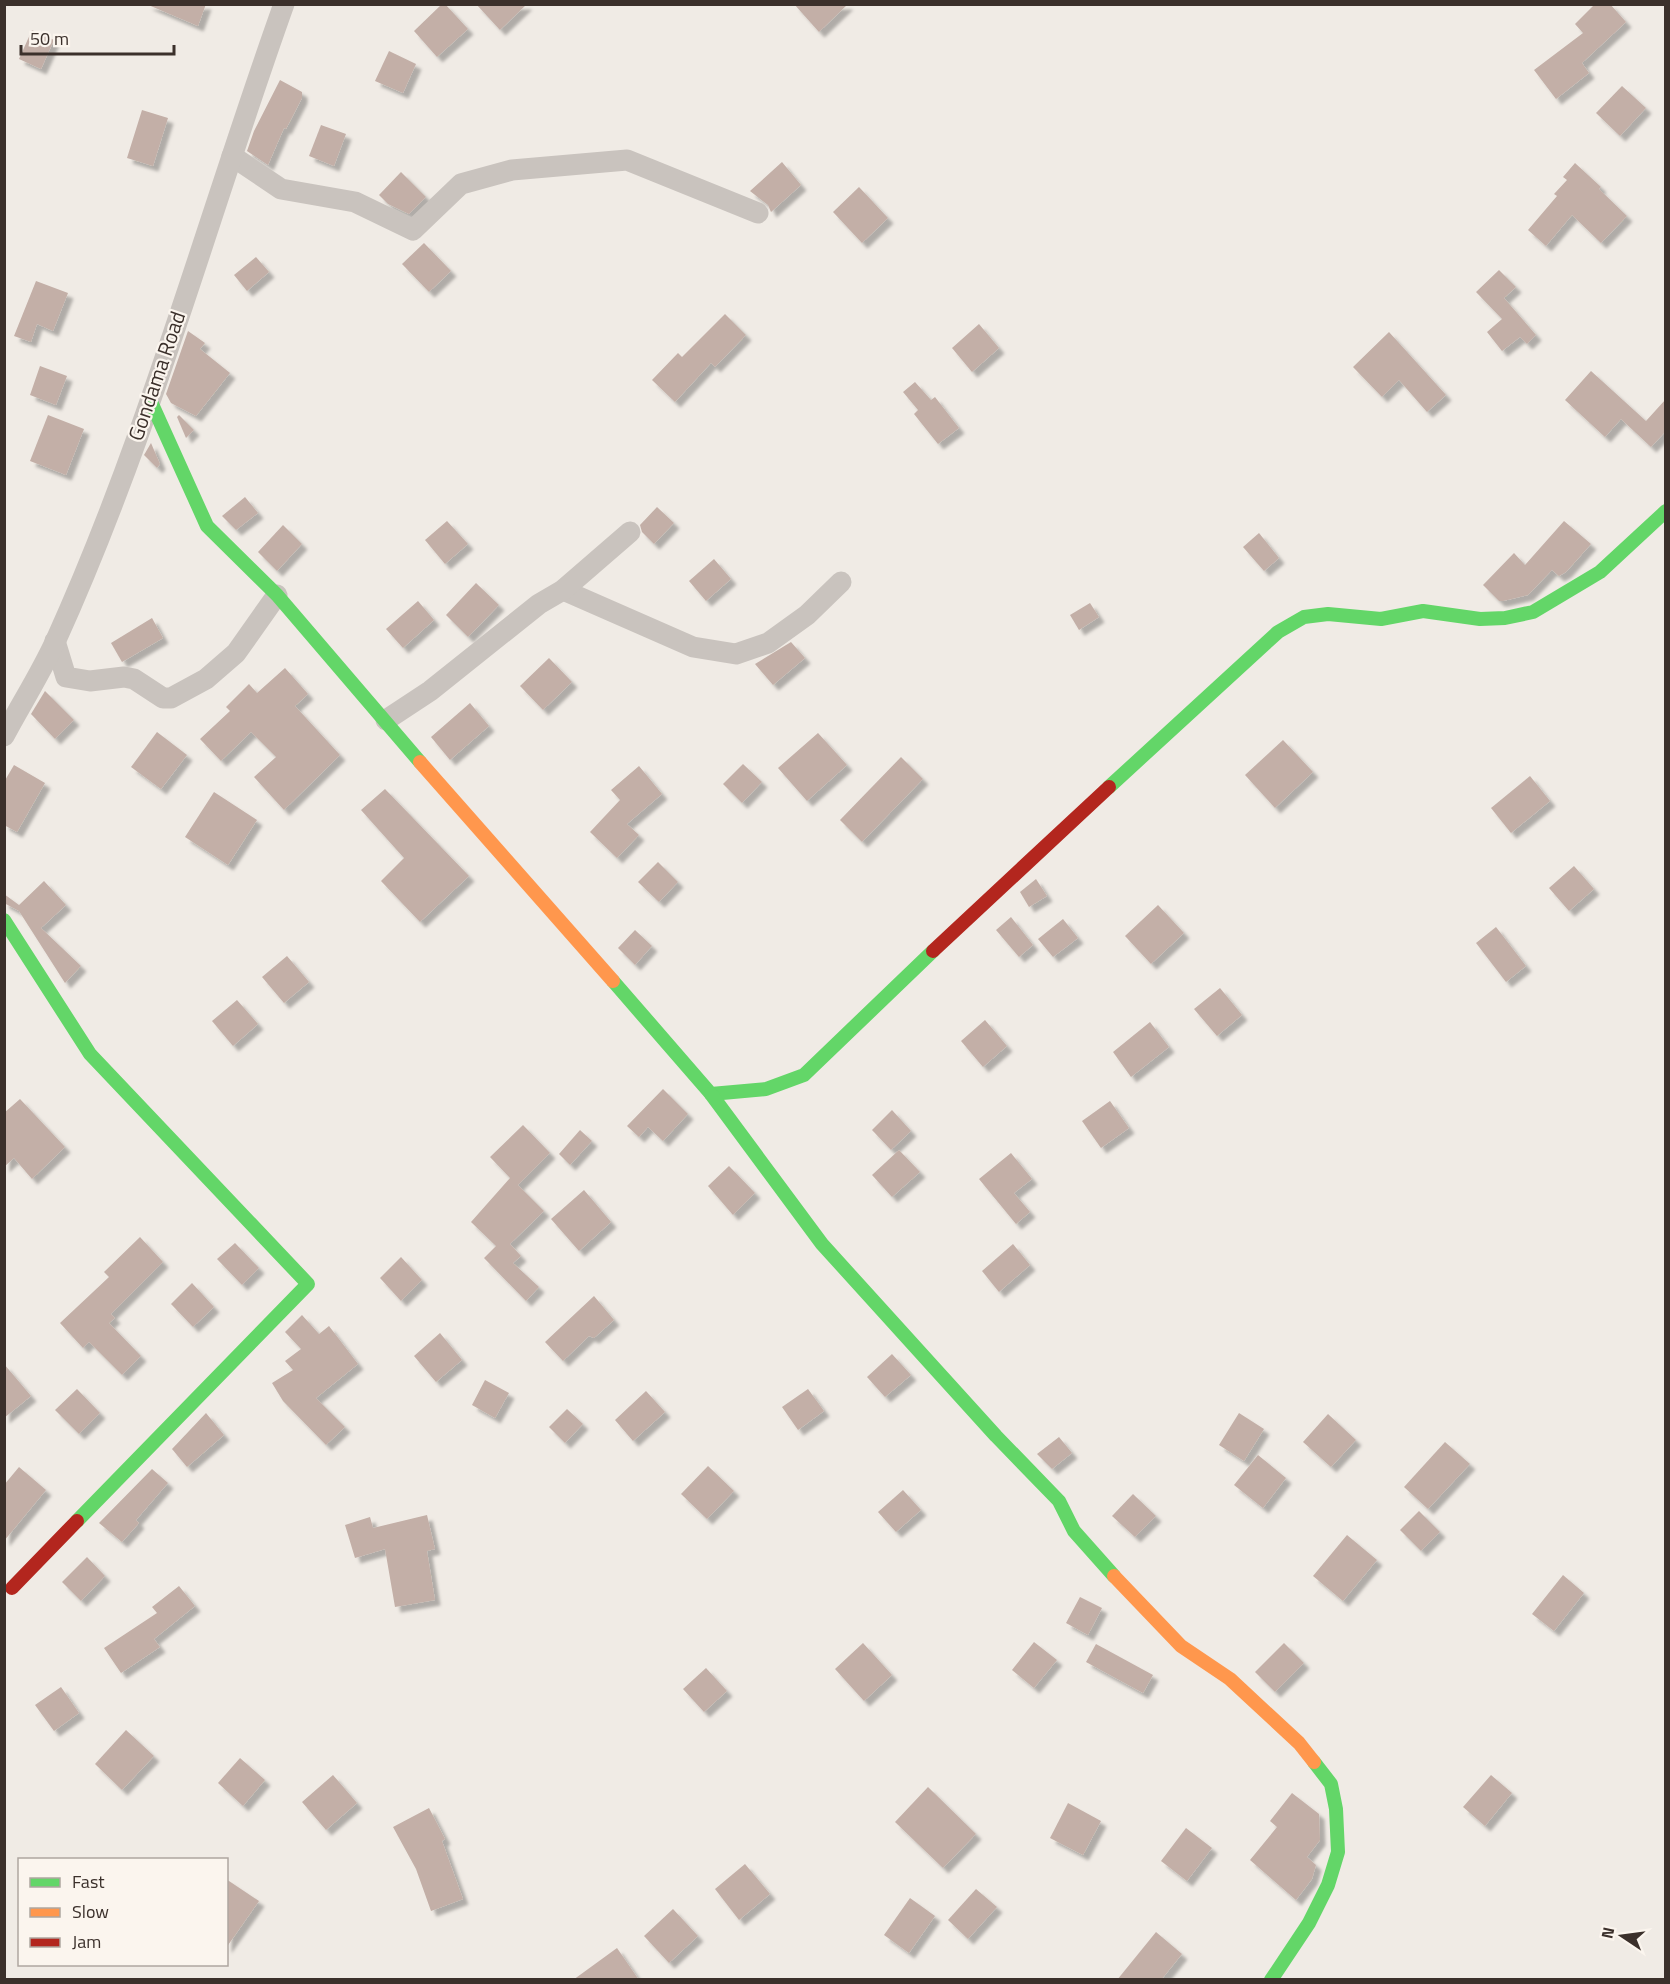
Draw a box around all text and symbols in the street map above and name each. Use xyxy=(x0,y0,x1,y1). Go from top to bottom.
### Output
scale bar xyxy=(21,18,174,56)
text: 50 m xyxy=(30,25,69,52)
street label: Gondama Road xyxy=(119,307,193,445)
legend xyxy=(18,1858,228,1966)
text: Fast xyxy=(72,1868,105,1895)
text: Slow xyxy=(72,1898,109,1925)
north arrow xyxy=(1592,1906,1652,1966)
text: N xyxy=(1594,1925,1620,1941)
text: Jam xyxy=(72,1928,101,1955)

